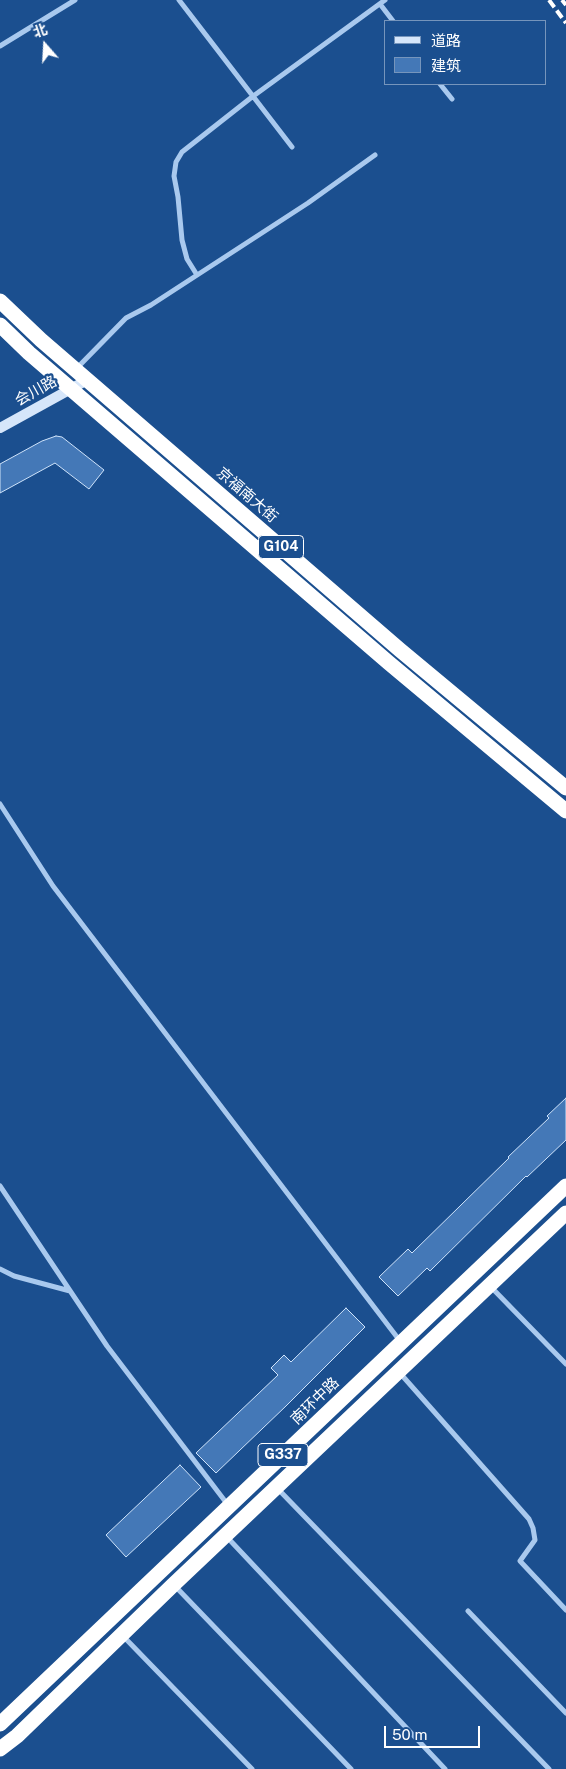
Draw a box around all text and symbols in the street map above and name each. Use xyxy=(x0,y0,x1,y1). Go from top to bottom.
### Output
north arrow xyxy=(20,20,70,70)
legend xyxy=(384,20,546,85)
text: 北 xyxy=(31,21,49,41)
text: 道路 xyxy=(431,32,461,49)
text: 建筑 xyxy=(431,57,461,74)
street label: 会川路 xyxy=(12,372,60,410)
street label: 京福南大街 xyxy=(213,464,281,526)
road number: G104 xyxy=(258,536,304,558)
street label: 南环中路 xyxy=(287,1374,343,1428)
road number: G337 xyxy=(258,1444,308,1466)
scale bar xyxy=(386,1716,482,1748)
text: 50 m xyxy=(392,1726,427,1743)

